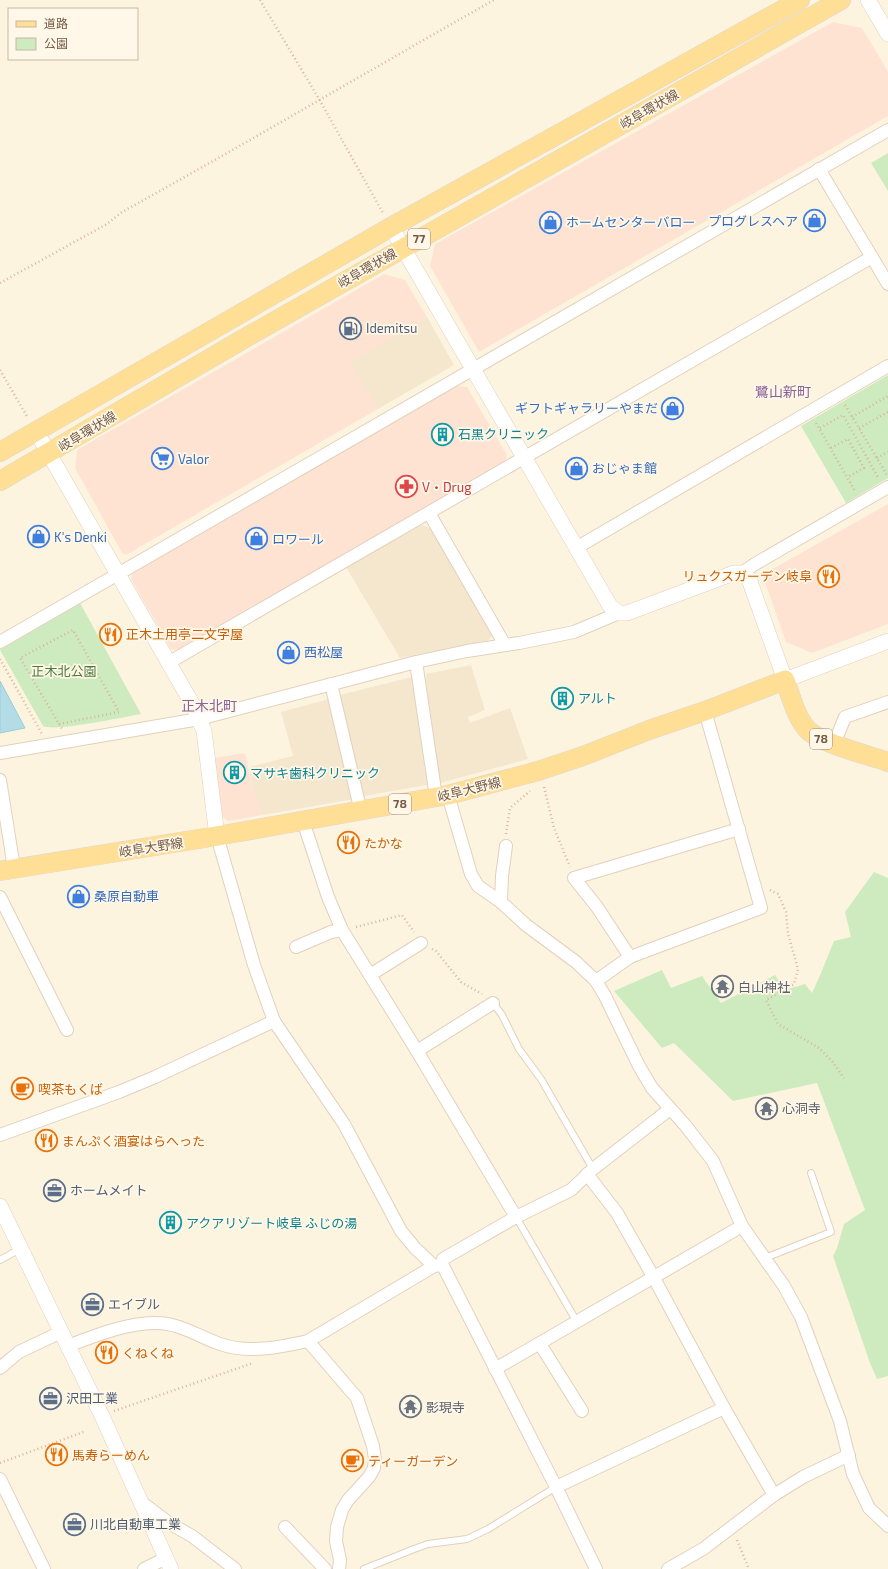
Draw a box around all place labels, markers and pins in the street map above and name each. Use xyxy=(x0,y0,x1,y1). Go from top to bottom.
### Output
shop icon: プログレスヘア xyxy=(801,208,827,234)
shop icon: ホームセンターバロー xyxy=(538,209,564,235)
place label: プログレスヘア xyxy=(708,213,798,229)
place label: ホームセンターバロー xyxy=(566,214,695,230)
fuel station icon: Idemitsu xyxy=(337,315,363,341)
place label: Idemitsu xyxy=(366,320,417,336)
shop icon: ギフトギャラリーやまだ xyxy=(660,395,686,421)
place label: ギフトギャラリーやまだ xyxy=(515,400,658,416)
building icon: 石黒クリニック xyxy=(430,421,456,447)
place label: 石黒クリニック xyxy=(458,426,549,442)
supermarket icon: Valor xyxy=(149,446,175,472)
place label: Valor xyxy=(178,451,209,467)
shop icon: おじゃま館 xyxy=(563,455,589,481)
place label: おじゃま館 xyxy=(592,460,657,476)
pharmacy icon: V・Drug xyxy=(394,474,420,500)
place label: V・Drug xyxy=(422,479,471,495)
shop icon: K's Denki xyxy=(25,524,51,550)
shop icon: ロワール xyxy=(243,526,269,552)
place label: K's Denki xyxy=(54,529,107,545)
place label: ロワール xyxy=(272,531,324,547)
restaurant icon: リュクスガーデン岐阜 xyxy=(815,563,841,589)
place label: リュクスガーデン岐阜 xyxy=(682,568,812,584)
restaurant icon: 正木土用亭二文字屋 xyxy=(97,621,123,647)
place label: 正木土用亭二文字屋 xyxy=(126,626,243,642)
shop icon: 西松屋 xyxy=(275,639,301,665)
place label: 西松屋 xyxy=(304,644,343,660)
building icon: アルト xyxy=(549,685,575,711)
place label: アルト xyxy=(578,690,617,706)
building icon: マサキ歯科クリニック xyxy=(221,760,247,786)
place label: マサキ歯科クリニック xyxy=(250,765,380,781)
restaurant icon: たかな xyxy=(335,830,361,856)
place label: たかな xyxy=(364,835,403,851)
shop icon: 桑原自動車 xyxy=(66,883,92,909)
place label: 桑原自動車 xyxy=(94,888,159,904)
temple icon: 白山神社 xyxy=(710,974,736,1000)
place label: 白山神社 xyxy=(738,979,790,995)
cafe icon: 喫茶もくば xyxy=(10,1076,36,1102)
place label: 喫茶もくば xyxy=(38,1081,103,1097)
temple icon: 心洞寺 xyxy=(754,1095,780,1121)
place label: 心洞寺 xyxy=(782,1100,821,1116)
restaurant icon: まんぷく酒宴はらへった xyxy=(33,1128,59,1154)
place label: まんぷく酒宴はらへった xyxy=(62,1133,205,1149)
office icon: ホームメイト xyxy=(41,1177,67,1203)
place label: ホームメイト xyxy=(70,1182,148,1198)
building icon: アクアリゾート岐阜 ふじの湯 xyxy=(157,1210,183,1236)
place label: アクアリゾート岐阜 ふじの湯 xyxy=(186,1215,357,1231)
office icon: エイブル xyxy=(80,1291,106,1317)
place label: エイブル xyxy=(108,1296,160,1312)
restaurant icon: くねくね xyxy=(94,1340,120,1366)
place label: くねくね xyxy=(122,1345,174,1361)
office icon: 沢田工業 xyxy=(38,1385,64,1411)
place label: 沢田工業 xyxy=(66,1390,118,1406)
temple icon: 影現寺 xyxy=(398,1394,424,1420)
place label: 影現寺 xyxy=(426,1399,465,1415)
restaurant icon: 馬寿らーめん xyxy=(44,1442,70,1468)
place label: 馬寿らーめん xyxy=(72,1447,150,1463)
cafe icon: ティーガーデン xyxy=(339,1448,365,1474)
place label: ティーガーデン xyxy=(368,1453,458,1469)
office icon: 川北自動車工業 xyxy=(61,1511,87,1537)
place label: 川北自動車工業 xyxy=(90,1516,181,1532)

